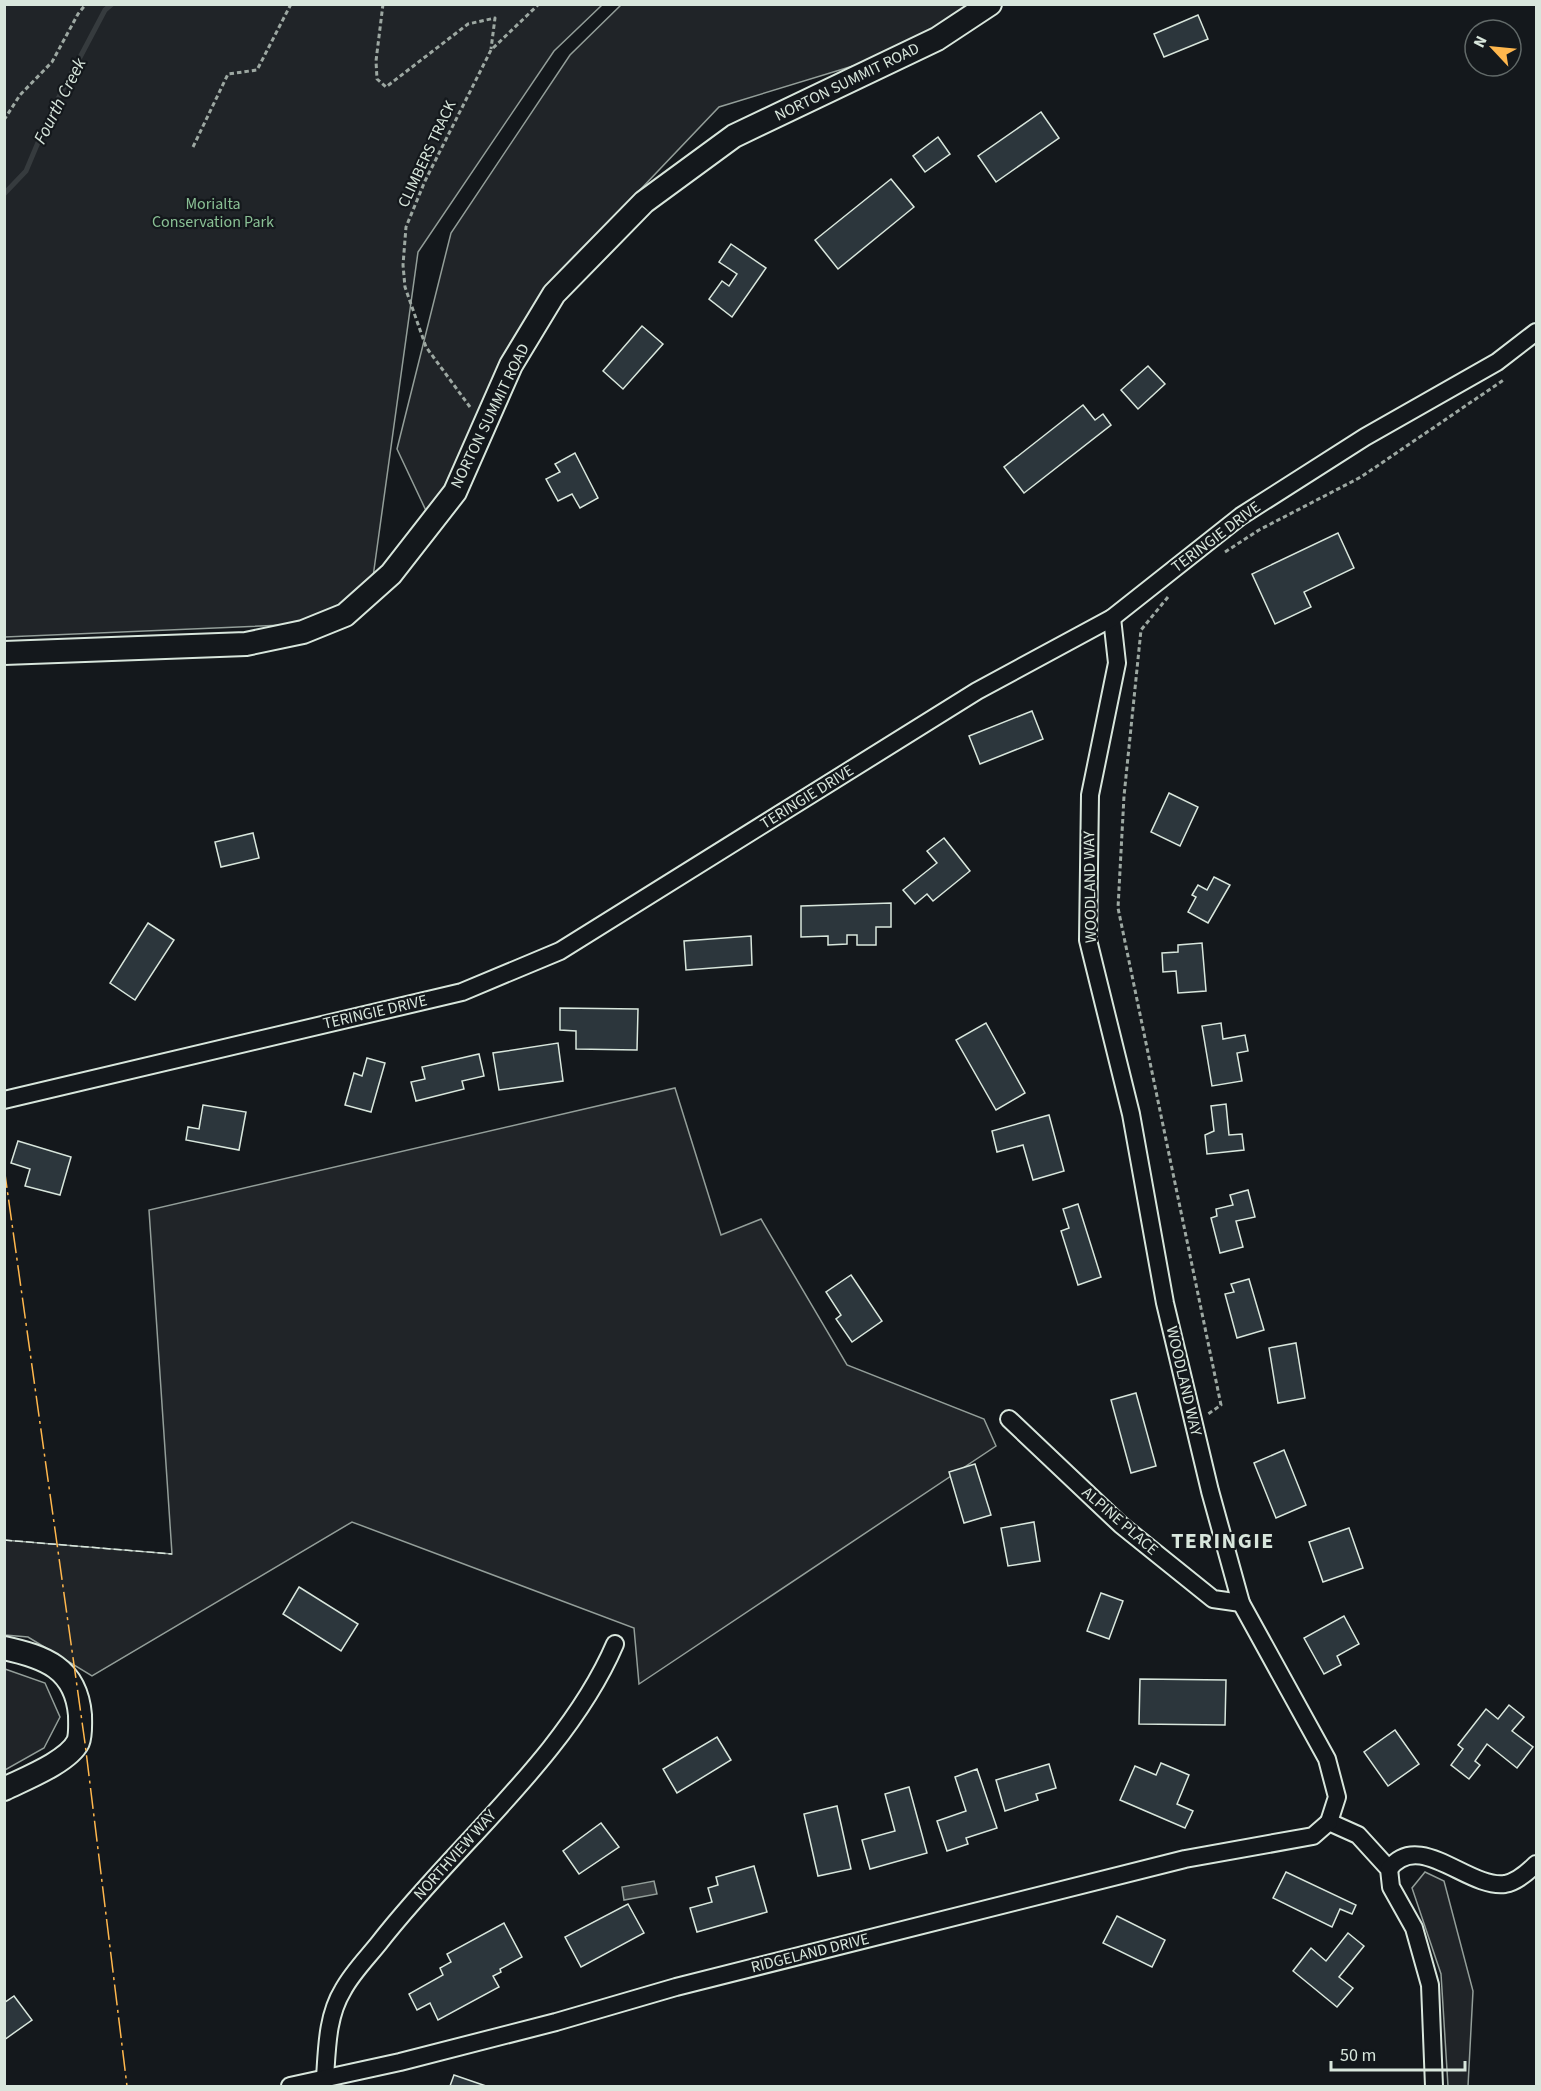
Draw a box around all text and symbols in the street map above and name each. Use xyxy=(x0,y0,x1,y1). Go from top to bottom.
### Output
north arrow xyxy=(1463,18,1523,78)
text: N xyxy=(1468,32,1493,51)
street label: NORTON SUMMIT ROAD xyxy=(771,37,923,127)
water label: Fourth Creek xyxy=(28,53,93,148)
street label: CLIMBERS TRACK xyxy=(393,96,462,211)
park label: Morialta Conservation Park xyxy=(152,193,274,233)
street label: NORTON SUMMIT ROAD xyxy=(445,340,535,492)
street label: TERINGIE DRIVE xyxy=(1167,496,1265,578)
street label: TERINGIE DRIVE xyxy=(756,760,858,834)
street label: WOODLAND WAY xyxy=(1078,830,1102,943)
street label: TERINGIE DRIVE xyxy=(321,989,429,1035)
street label: WOODLAND WAY xyxy=(1161,1324,1207,1438)
street label: ALPINE PLACE xyxy=(1077,1482,1163,1560)
district label: TERINGIE xyxy=(1171,1525,1275,1557)
street label: NORTHVIEW WAY xyxy=(409,1805,502,1905)
street label: RIDGELAND DRIVE xyxy=(749,1928,871,1978)
scale bar xyxy=(1331,2034,1464,2072)
text: 50 m xyxy=(1340,2043,1376,2068)

